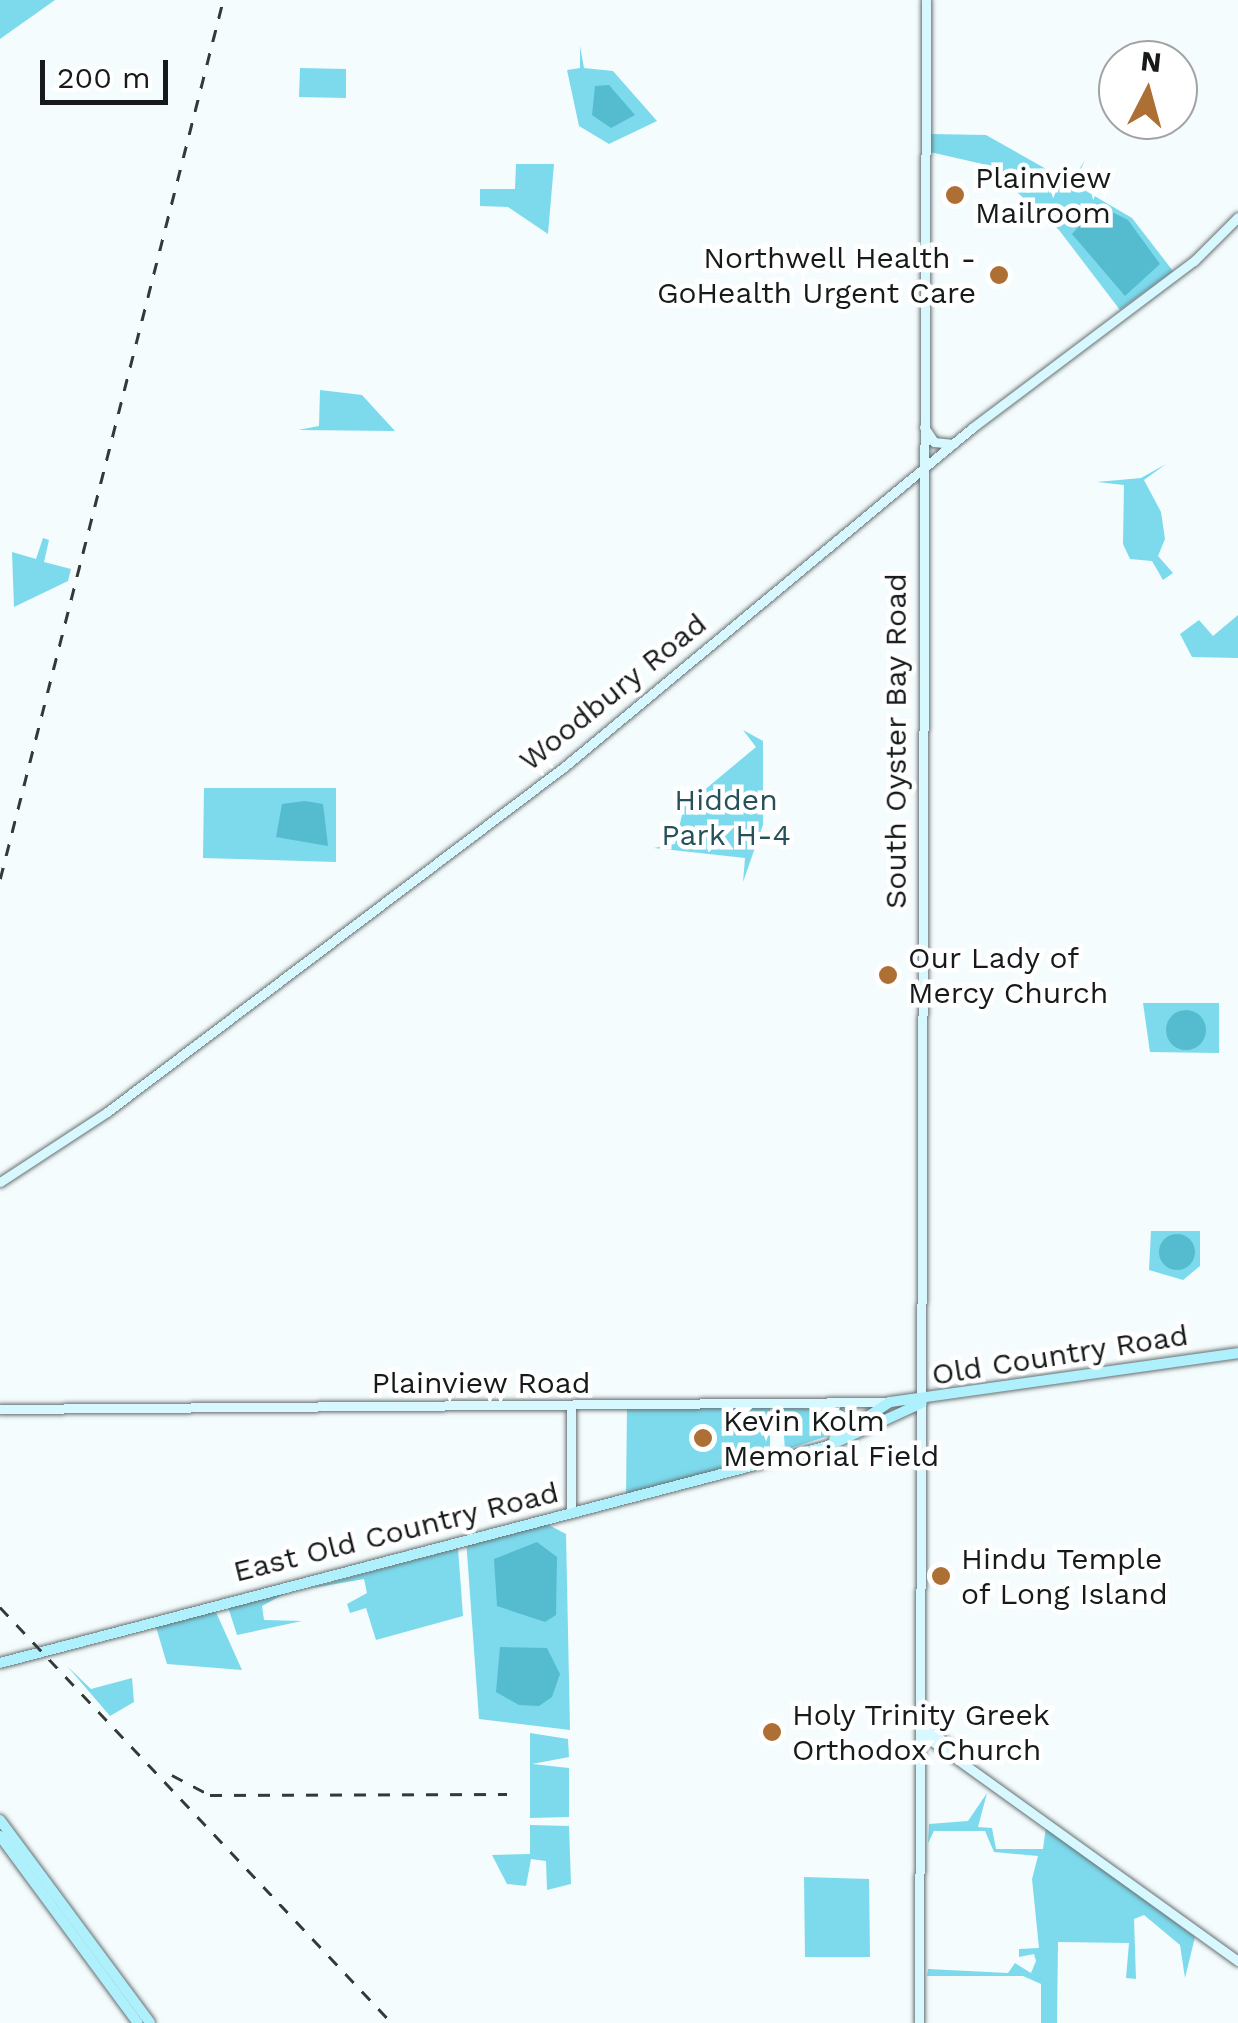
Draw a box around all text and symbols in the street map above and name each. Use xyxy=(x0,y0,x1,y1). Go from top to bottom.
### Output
scale bar xyxy=(45,40,172,102)
north arrow xyxy=(1098,40,1198,140)
text: N xyxy=(1139,44,1163,79)
text: 200 m xyxy=(57,60,151,95)
place label: Plainview Mailroom xyxy=(975,160,1111,230)
marker: Plainview Mailroom xyxy=(944,184,966,206)
place label: Northwell Health - GoHealth Urgent Care xyxy=(657,240,976,310)
marker: Northwell Health - GoHealth Urgent Care xyxy=(986,262,1012,288)
street label: South Oyster Bay Road xyxy=(878,572,914,910)
street label: Woodbury Road xyxy=(512,605,714,779)
park label: Hidden Park H-4 xyxy=(661,782,791,852)
place label: Our Lady of Mercy Church xyxy=(908,940,1109,1010)
marker: Our Lady of Mercy Church xyxy=(877,964,899,986)
street label: Old Country Road xyxy=(929,1317,1191,1393)
street label: Plainview Road xyxy=(371,1365,591,1401)
place label: Kevin Kolm Memorial Field xyxy=(723,1403,940,1474)
marker: Kevin Kolm Memorial Field xyxy=(692,1427,714,1449)
street label: East Old Country Road xyxy=(229,1474,563,1590)
place label: Hindu Temple of Long Island xyxy=(961,1541,1169,1612)
marker: Hindu Temple of Long Island xyxy=(930,1565,952,1587)
place label: Holy Trinity Greek Orthodox Church xyxy=(792,1697,1052,1768)
marker: Holy Trinity Greek Orthodox Church xyxy=(761,1721,783,1743)

